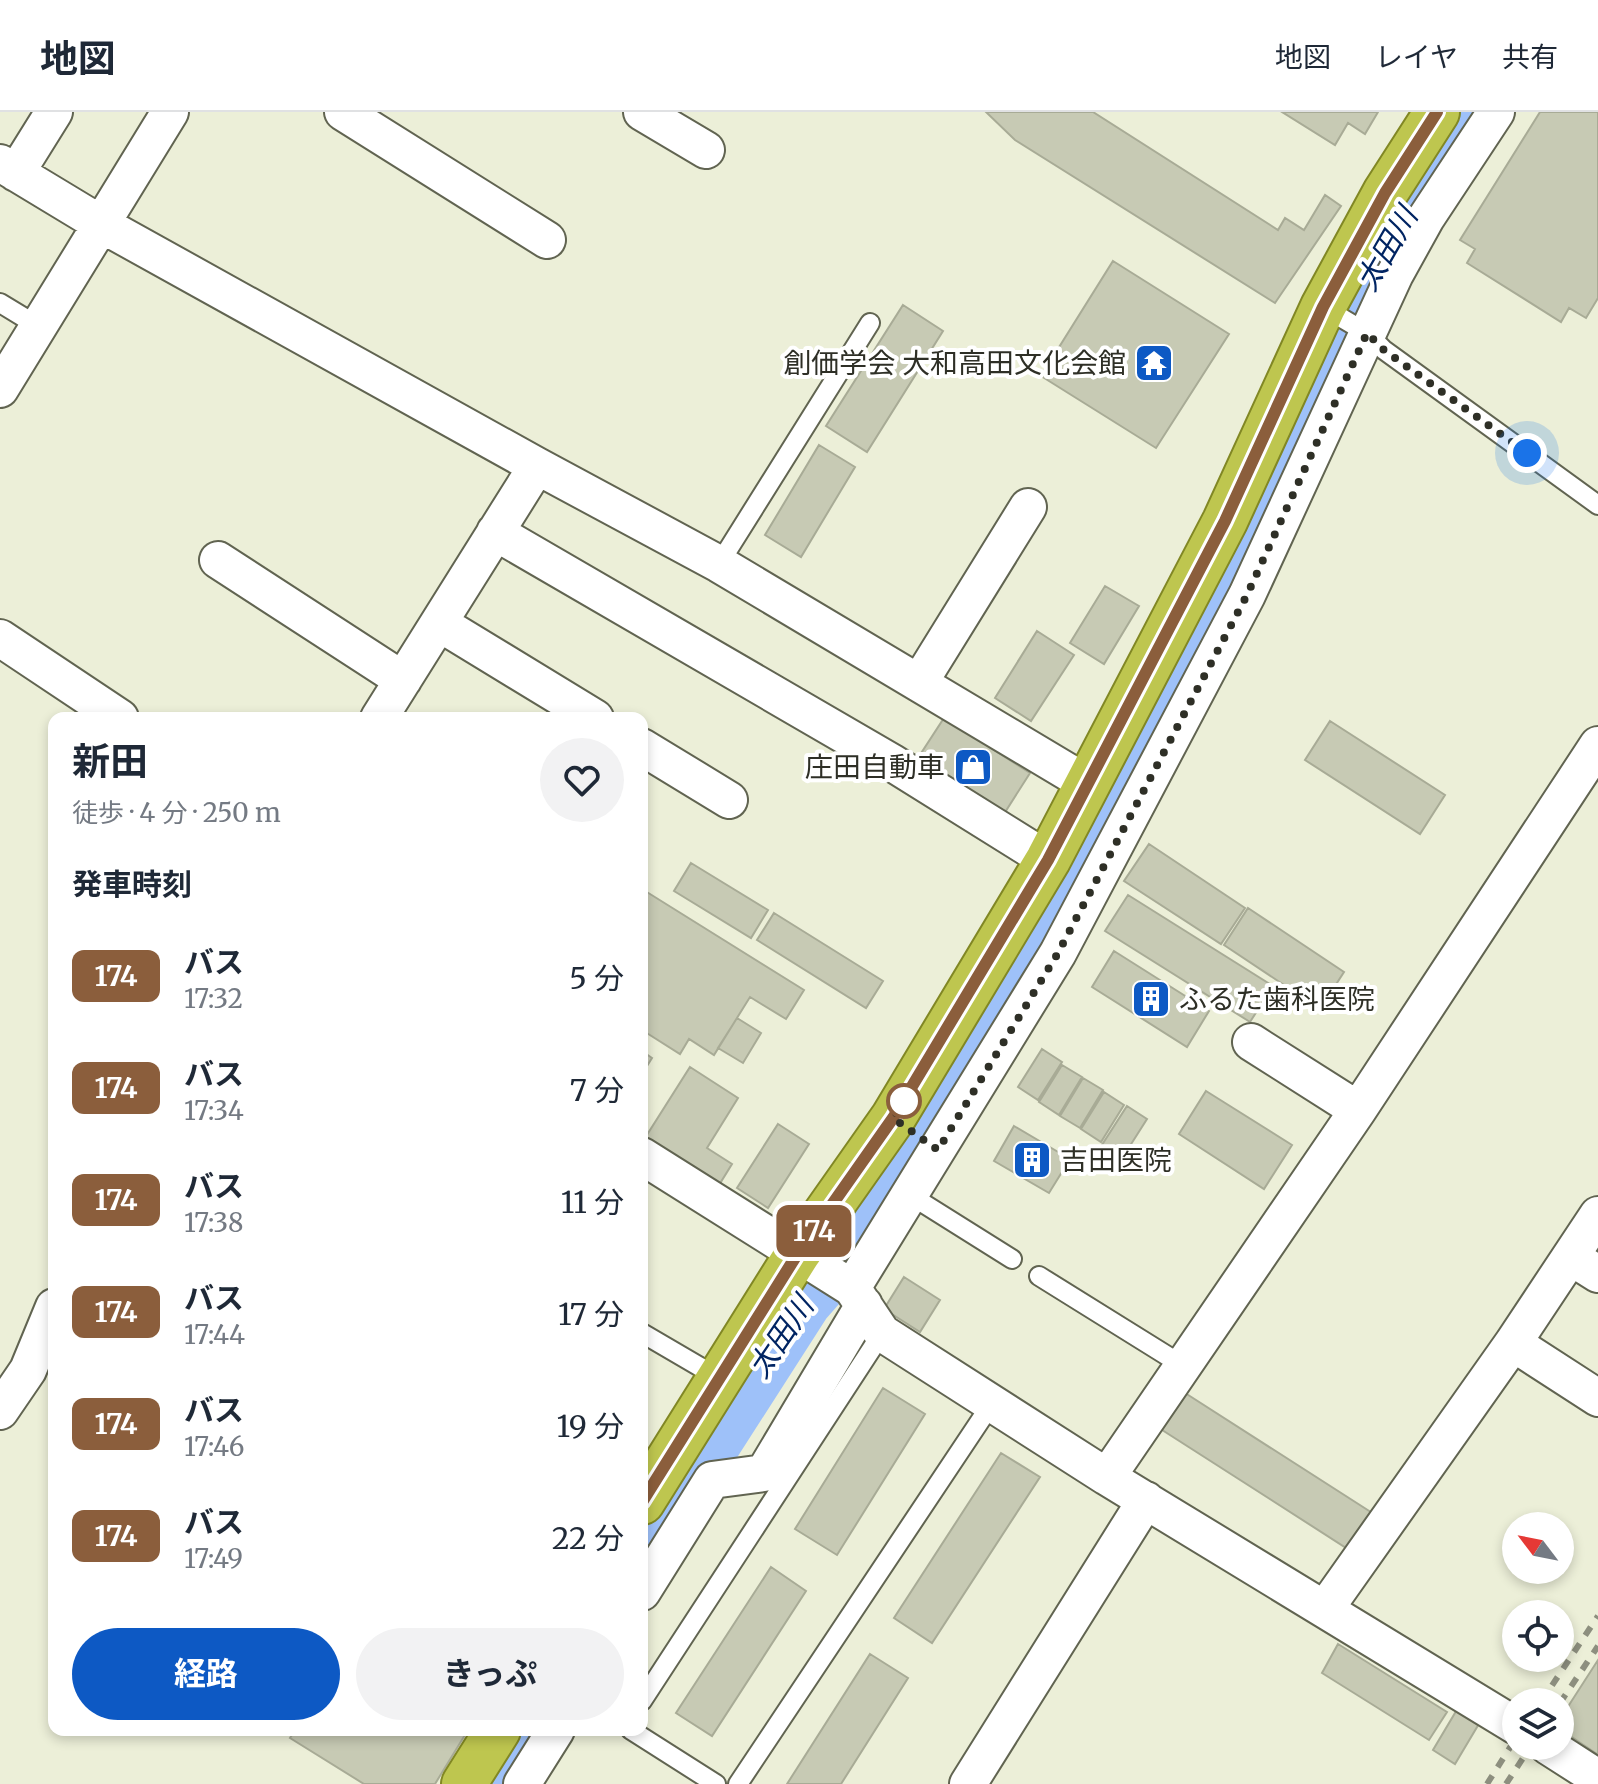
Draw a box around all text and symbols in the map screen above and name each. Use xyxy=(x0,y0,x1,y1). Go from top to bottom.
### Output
text: 地図 xyxy=(40,35,116,82)
text: 地図 xyxy=(1275,39,1331,75)
text: レイヤ xyxy=(1375,39,1458,75)
text: 共有 xyxy=(1502,39,1558,75)
water label: 太田川 xyxy=(1347,197,1427,297)
temple icon: 創価学会 大和高田文化会館 xyxy=(1133,342,1175,384)
place label: 創価学会 大和高田文化会館 xyxy=(783,345,1126,381)
your location xyxy=(1507,433,1547,473)
text: 新田 xyxy=(72,738,148,785)
button: heart xyxy=(540,738,624,822)
shop icon: 庄田自動車 xyxy=(952,746,994,788)
place label: 庄田自動車 xyxy=(805,749,945,785)
text: 徒歩 · 4 分 · 250 m xyxy=(72,796,281,829)
text: 発車時刻 xyxy=(72,865,192,903)
text: バス xyxy=(184,943,244,981)
text: 174 xyxy=(94,958,138,994)
text: 5 分 xyxy=(569,959,624,997)
building icon: ふるた歯科医院 xyxy=(1130,978,1172,1020)
place label: ふるた歯科医院 xyxy=(1179,981,1375,1017)
text: 17:32 xyxy=(184,982,243,1015)
text: バス xyxy=(184,1055,244,1093)
text: 174 xyxy=(94,1070,138,1106)
text: 7 分 xyxy=(570,1071,624,1109)
unlabelled marker xyxy=(887,1084,921,1118)
text: 17:34 xyxy=(184,1094,244,1127)
building icon: 吉田医院 xyxy=(1011,1139,1053,1181)
place label: 吉田医院 xyxy=(1060,1142,1172,1178)
text: バス xyxy=(184,1167,244,1205)
text: 174 xyxy=(94,1182,138,1218)
text: 11 分 xyxy=(561,1183,624,1221)
line badge: 174 xyxy=(768,1205,860,1257)
text: 17:38 xyxy=(184,1206,243,1239)
text: 174 xyxy=(792,1213,836,1249)
text: バス xyxy=(184,1279,244,1317)
water label: 太田川 xyxy=(739,1286,823,1384)
text: 174 xyxy=(94,1294,138,1330)
text: 17 分 xyxy=(558,1295,624,1333)
text: 17:44 xyxy=(184,1318,245,1351)
text: バス xyxy=(184,1391,244,1429)
text: 174 xyxy=(94,1406,138,1442)
text: 19 分 xyxy=(557,1407,624,1445)
text: 17:46 xyxy=(184,1430,244,1463)
text: バス xyxy=(184,1503,244,1541)
north arrow xyxy=(1502,1512,1574,1584)
map controls xyxy=(1502,1512,1574,1760)
text: 174 xyxy=(94,1518,138,1554)
text: 22 分 xyxy=(552,1519,624,1557)
text: 17:49 xyxy=(184,1542,243,1575)
button: locate xyxy=(1502,1600,1574,1672)
button: 経路 xyxy=(72,1628,340,1720)
button: きっぷ xyxy=(356,1628,624,1720)
button: layers xyxy=(1502,1688,1574,1760)

